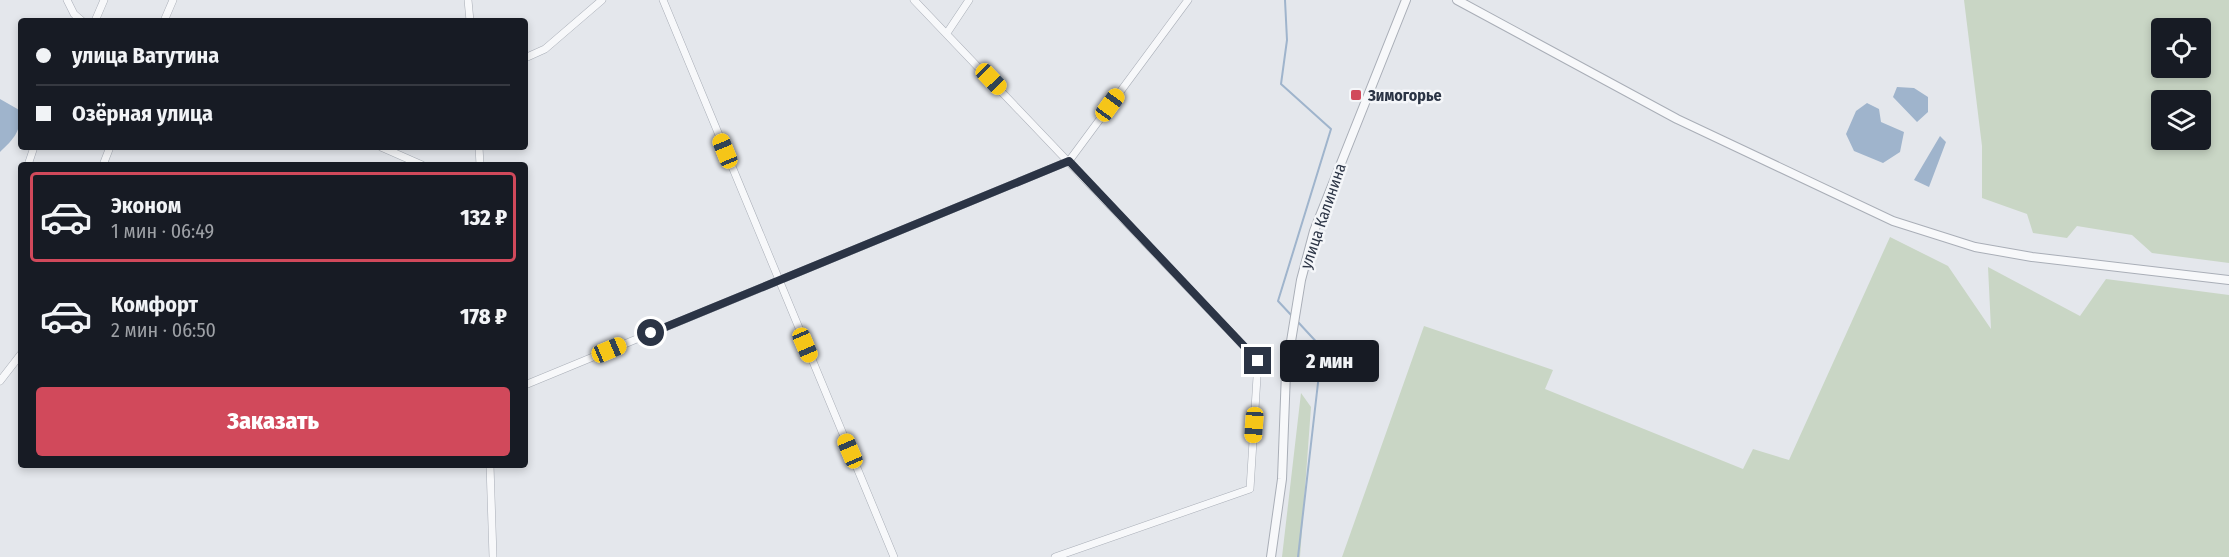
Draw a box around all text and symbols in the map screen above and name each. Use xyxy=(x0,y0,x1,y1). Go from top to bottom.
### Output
map controls xyxy=(2151,18,2211,150)
button: locate xyxy=(2151,18,2211,78)
text: улица Ватутина xyxy=(72,42,219,69)
car xyxy=(972,60,1010,98)
car xyxy=(1092,85,1128,125)
place label: Зимогорье xyxy=(1367,86,1442,105)
marker: Зимогорье xyxy=(1349,88,1363,102)
button: layers xyxy=(2151,90,2211,150)
text: Озёрная улица xyxy=(72,100,213,127)
car xyxy=(710,131,740,171)
street label: улица Калинина xyxy=(1296,161,1350,271)
icon: car xyxy=(39,190,93,244)
text: Эконом xyxy=(111,192,181,219)
text: 132 ₽ xyxy=(460,204,507,231)
text: 1 мин · 06:49 xyxy=(111,219,214,243)
icon: car xyxy=(39,289,93,343)
text: Комфорт xyxy=(111,291,198,318)
text: 178 ₽ xyxy=(460,303,507,330)
text: 2 мин · 06:50 xyxy=(111,318,216,342)
route start xyxy=(637,319,664,346)
car xyxy=(790,325,820,365)
car xyxy=(589,335,629,365)
callout: 2 мин xyxy=(1279,340,1378,382)
route end xyxy=(1244,347,1271,374)
text: 2 мин xyxy=(1306,349,1353,373)
button: Заказать xyxy=(36,387,510,456)
car xyxy=(1244,406,1264,444)
car xyxy=(835,431,865,471)

